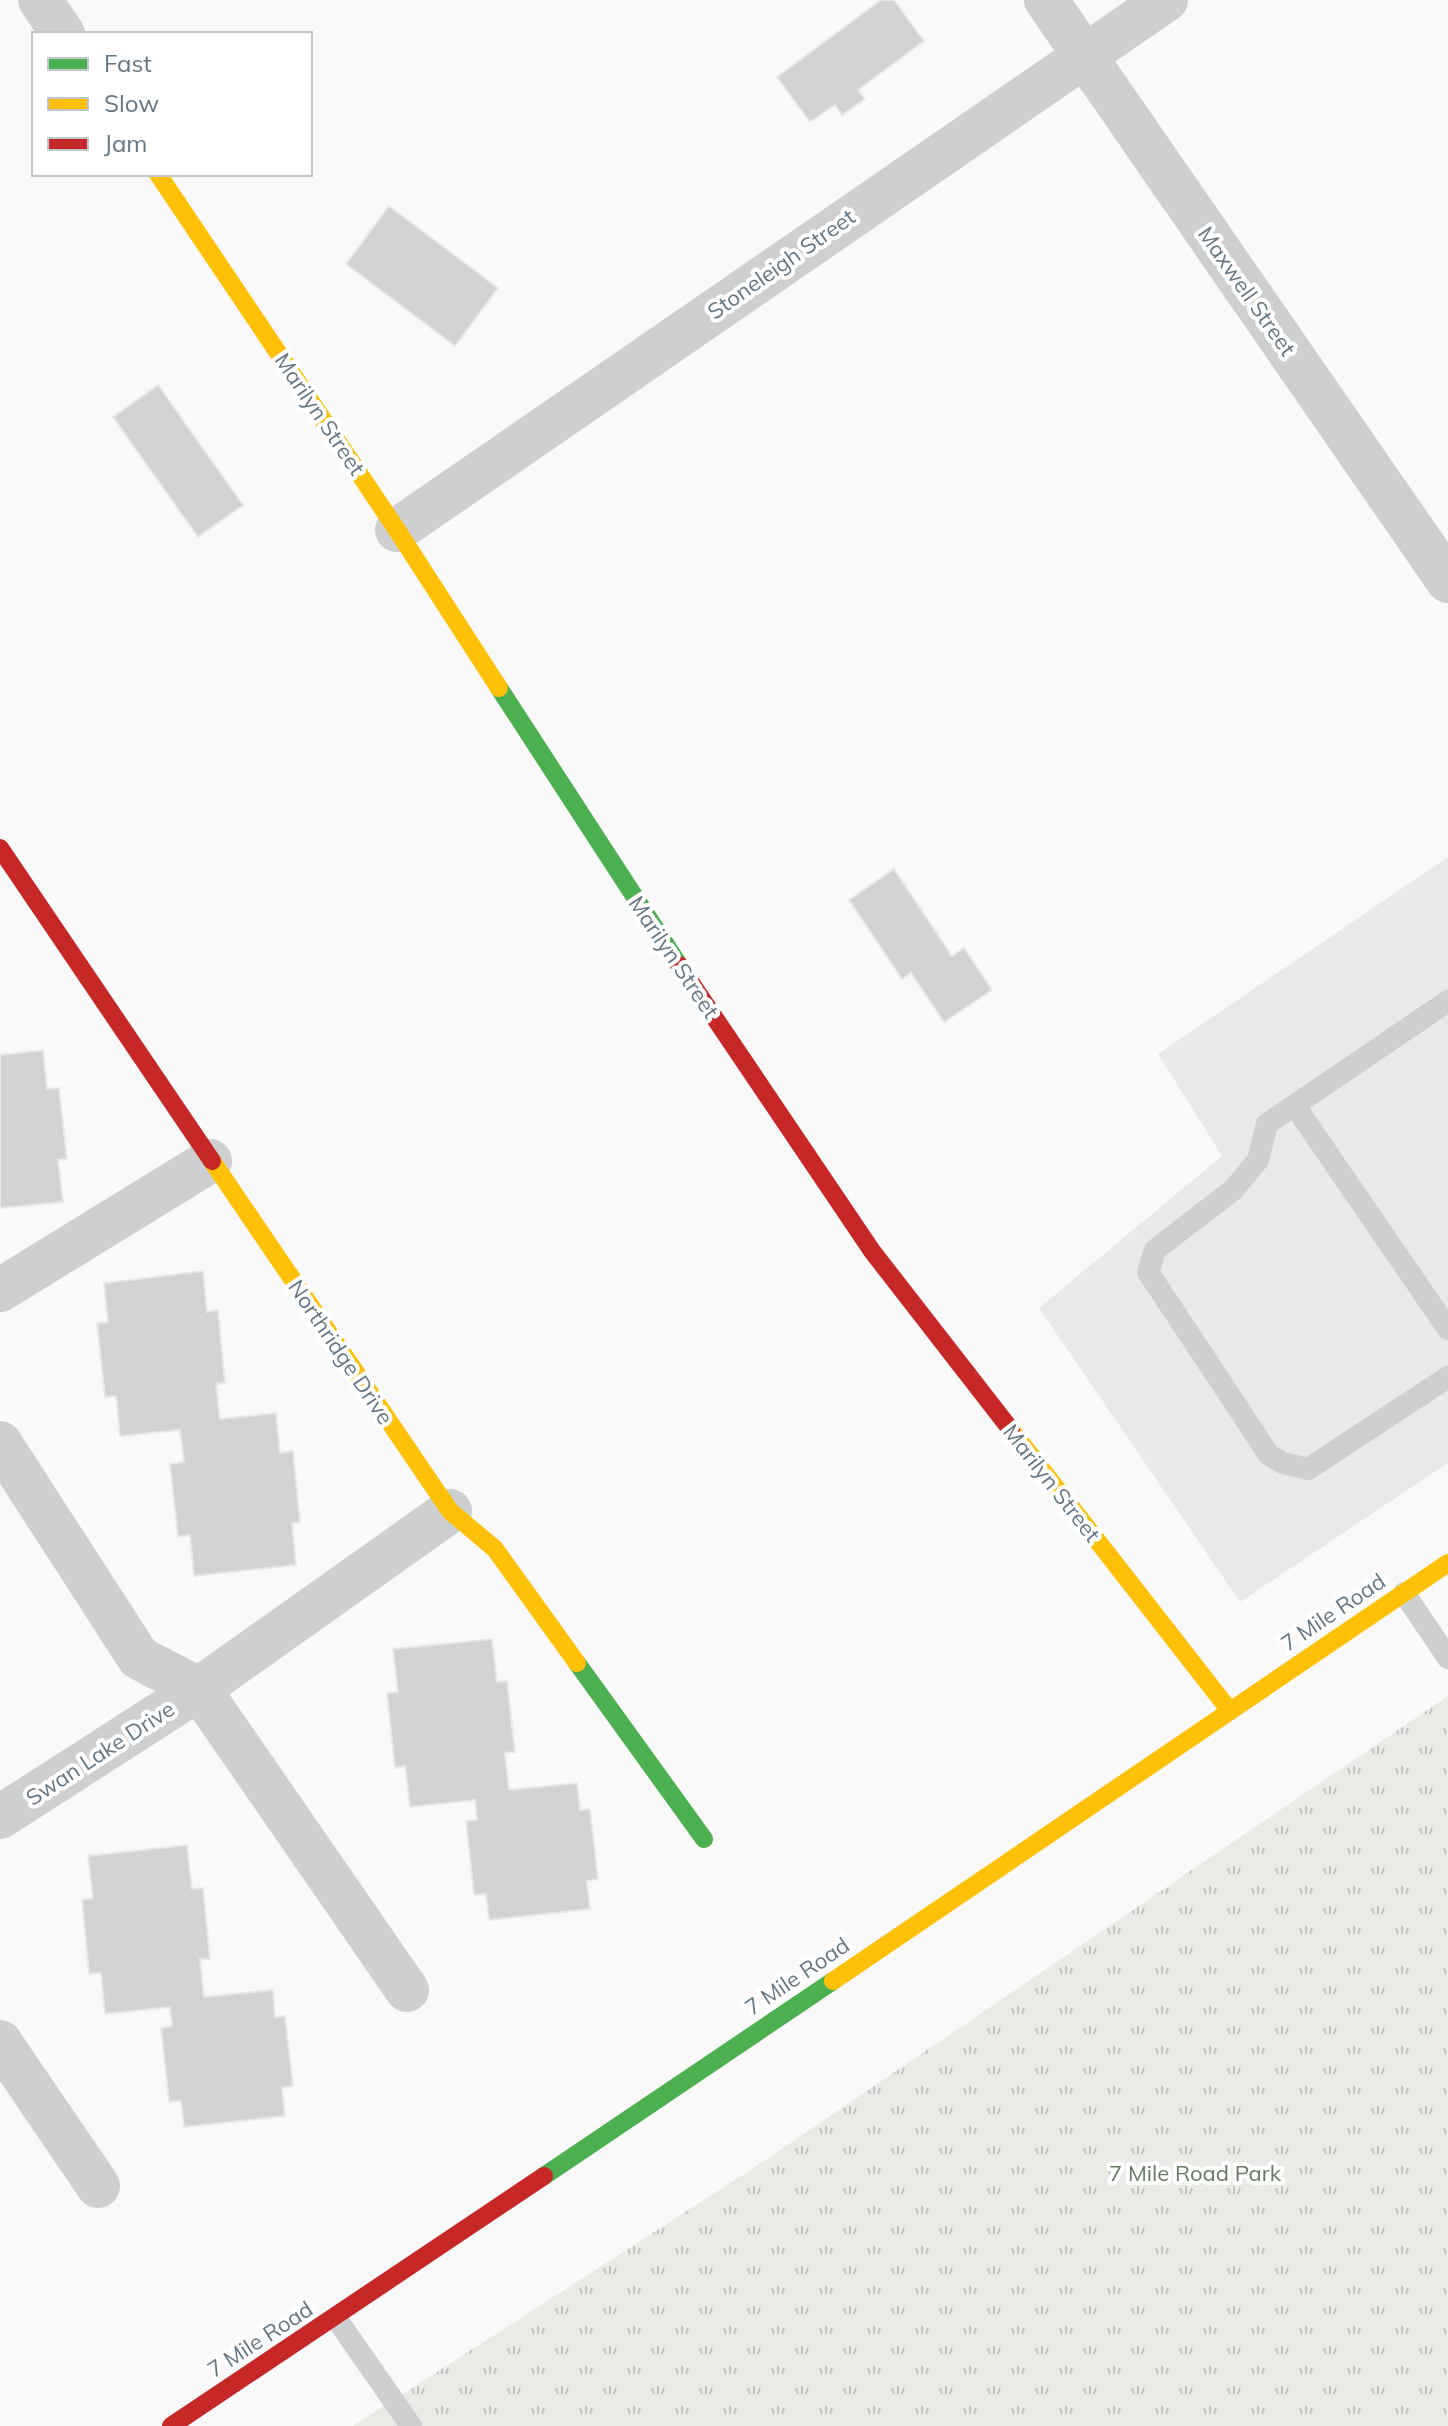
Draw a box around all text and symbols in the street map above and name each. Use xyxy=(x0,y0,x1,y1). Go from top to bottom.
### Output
legend xyxy=(32,32,312,176)
text: Fast xyxy=(104,48,152,78)
text: Slow xyxy=(104,88,159,118)
text: Jam xyxy=(104,128,147,158)
street label: Stoneleigh Street xyxy=(702,203,860,325)
street label: Maxwell Street xyxy=(1192,221,1302,361)
street label: Marilyn Street xyxy=(269,347,371,481)
street label: Marilyn Street xyxy=(623,890,725,1024)
street label: Northridge Drive xyxy=(282,1274,400,1430)
street label: Marilyn Street xyxy=(997,1419,1107,1548)
street label: 7 Mile Road xyxy=(1275,1567,1391,1657)
street label: Swan Lake Drive xyxy=(20,1695,180,1811)
street label: 7 Mile Road xyxy=(739,1931,855,2021)
park label: 7 Mile Road Park xyxy=(1109,2159,1282,2187)
street label: 7 Mile Road xyxy=(202,2295,318,2383)

